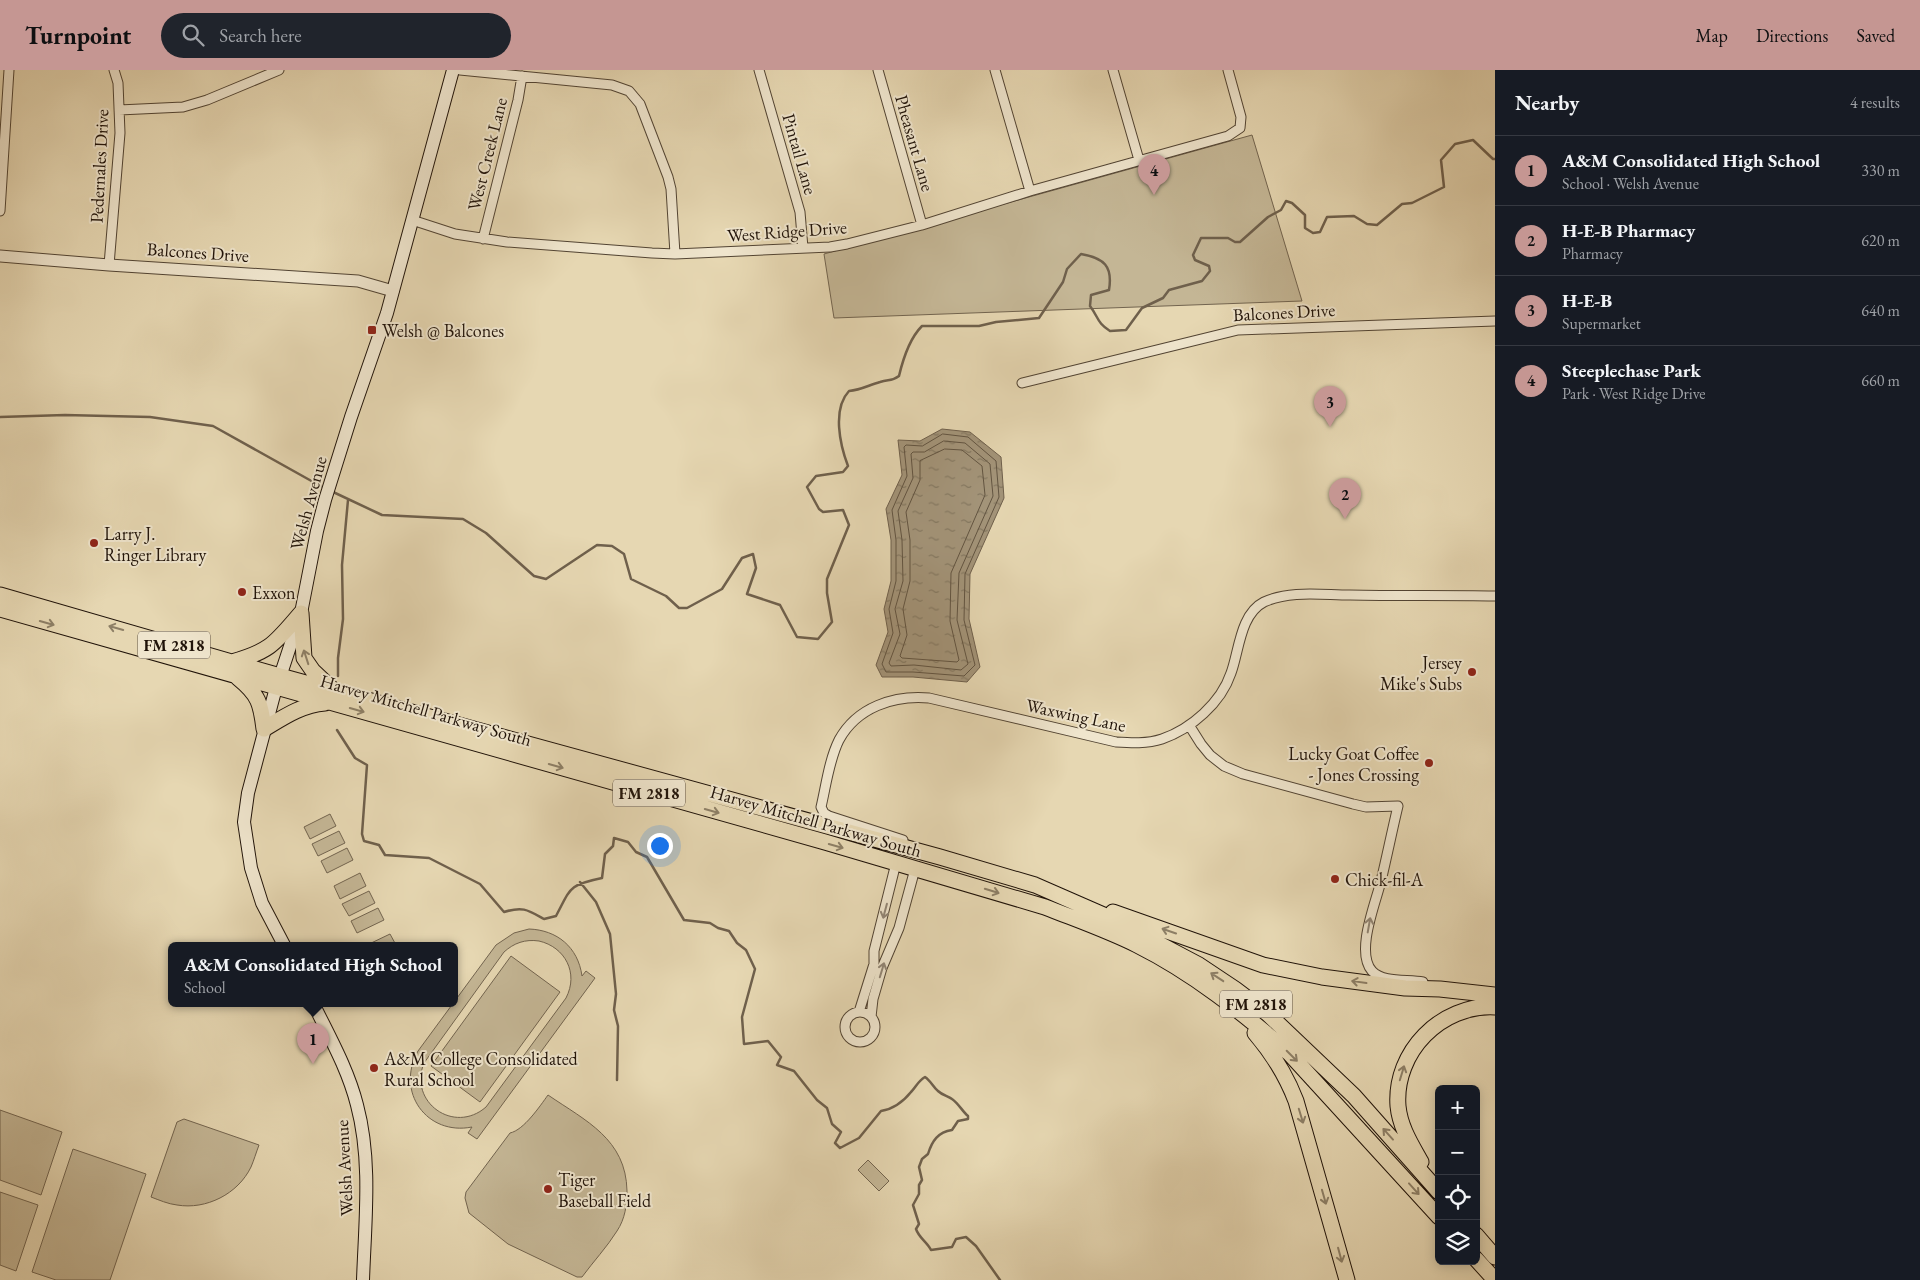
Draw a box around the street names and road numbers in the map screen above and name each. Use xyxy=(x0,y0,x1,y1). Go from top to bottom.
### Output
street label: Pheasant Lane xyxy=(890,92,940,194)
street label: West Creek Lane xyxy=(462,95,512,213)
street label: Pedernales Drive xyxy=(85,109,113,223)
street label: Pintail Lane xyxy=(777,111,823,197)
street label: West Ridge Drive xyxy=(726,215,848,247)
street label: Balcones Drive xyxy=(146,237,250,267)
street label: Balcones Drive xyxy=(1232,298,1336,326)
street label: Welsh Avenue xyxy=(284,453,332,553)
road number: FM 2818 xyxy=(138,632,210,658)
street label: Harvey Mitchell Parkway South xyxy=(318,669,534,751)
street label: Waxwing Lane xyxy=(1024,693,1128,737)
road number: FM 2818 xyxy=(613,780,685,806)
street label: Harvey Mitchell Parkway South xyxy=(708,780,924,862)
road number: FM 2818 xyxy=(1220,991,1292,1018)
street label: Welsh Avenue xyxy=(330,1119,358,1217)

